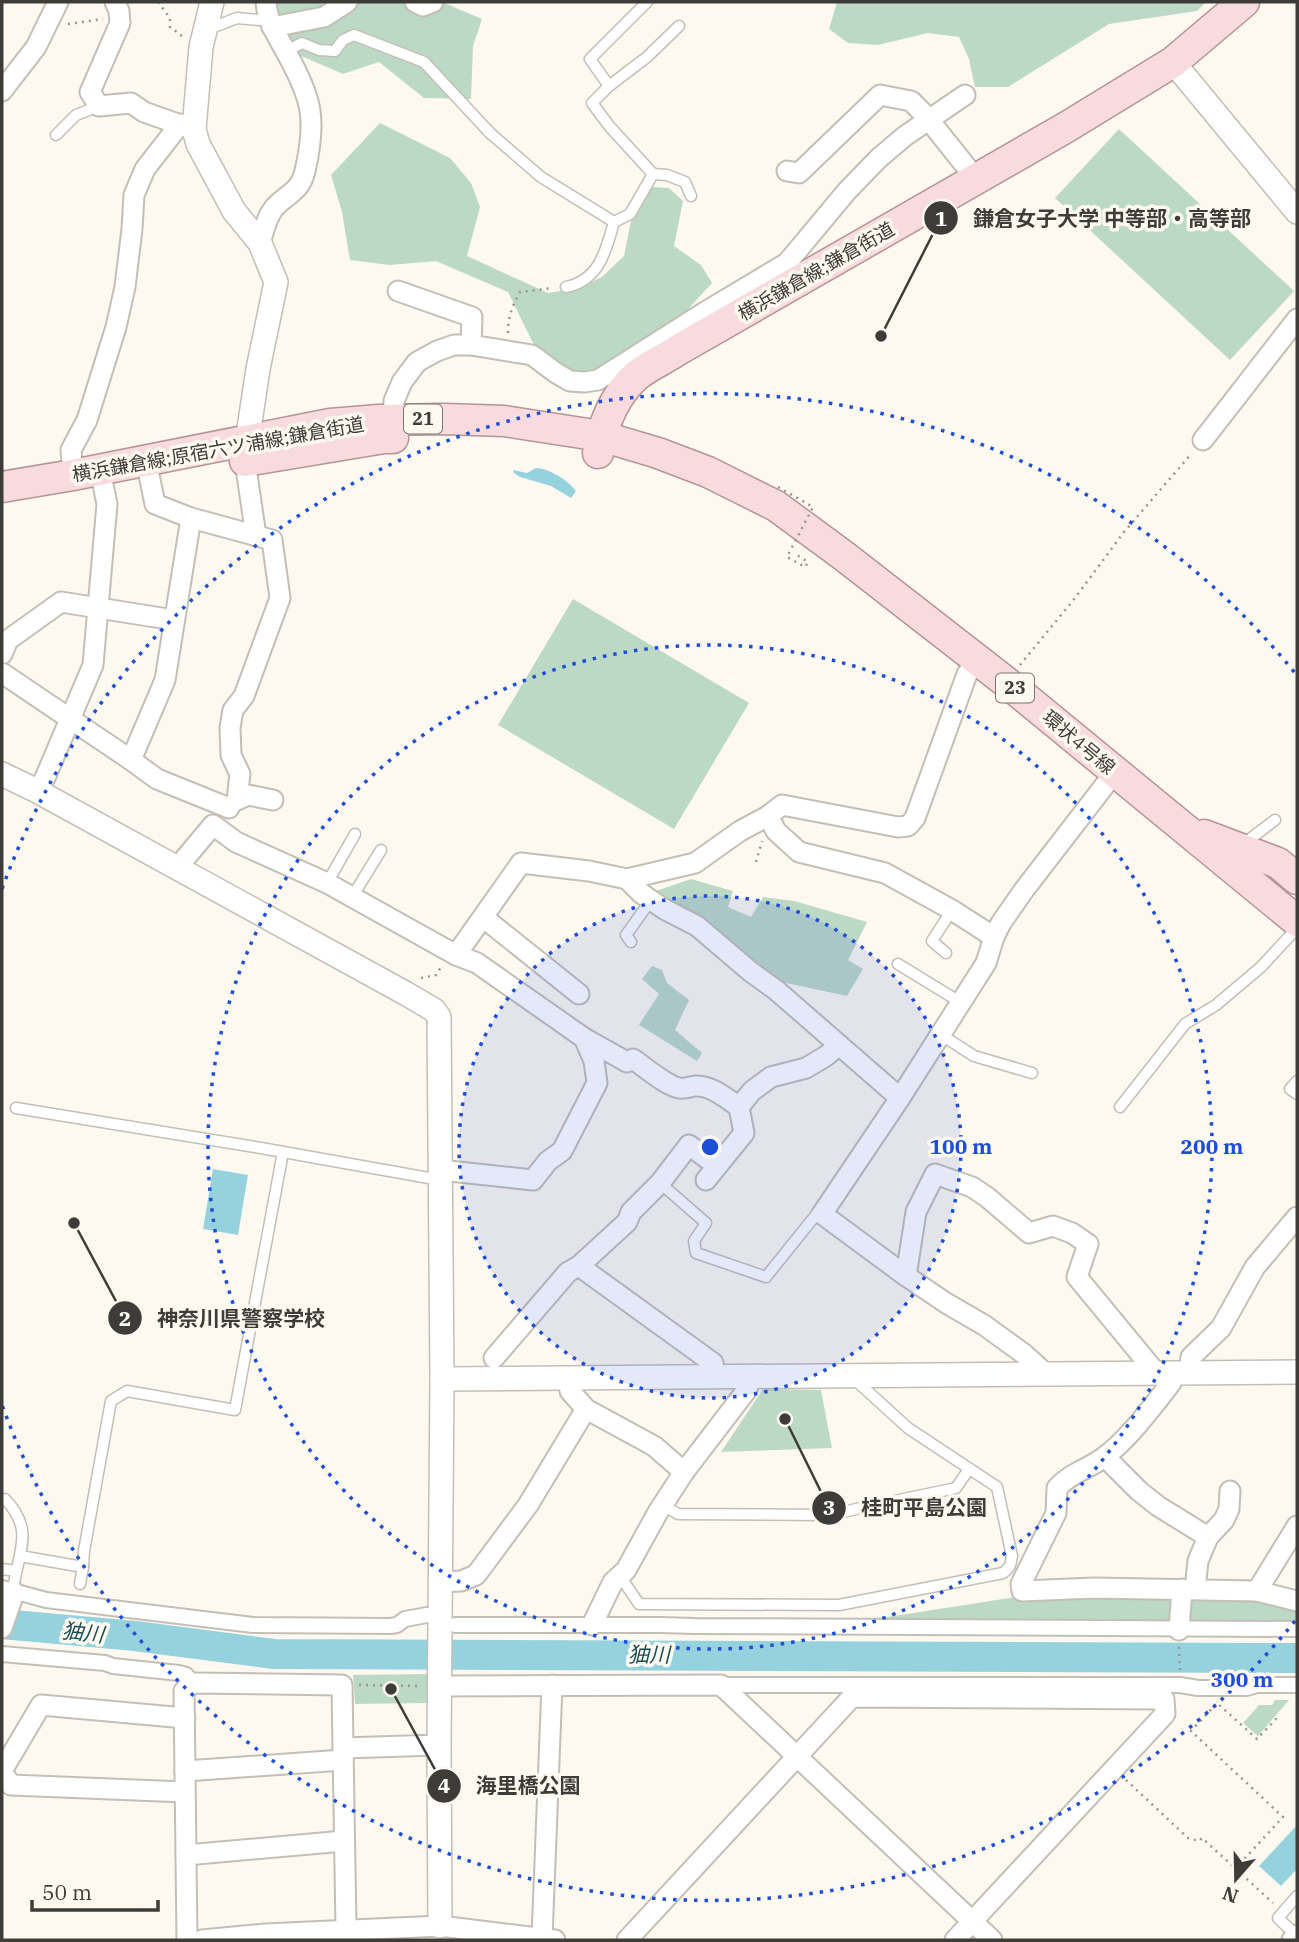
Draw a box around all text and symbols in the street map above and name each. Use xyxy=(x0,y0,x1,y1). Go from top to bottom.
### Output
callout: 鎌倉女子大学 中等部・高等部 xyxy=(924,197,1265,239)
text: 1 xyxy=(935,204,947,232)
text: 鎌倉女子大学 中等部・高等部 xyxy=(973,204,1251,232)
street label: 横浜鎌倉線;鎌倉街道 xyxy=(734,216,898,326)
road number: 21 xyxy=(404,404,442,433)
street label: 横浜鎌倉線;原宿六ツ浦線;鎌倉街道 xyxy=(70,411,366,487)
road number: 23 xyxy=(996,674,1034,702)
street label: 環状4号線 xyxy=(1038,705,1120,779)
text: 100 m xyxy=(929,1132,993,1160)
text: 200 m xyxy=(1180,1132,1244,1160)
centre of rings xyxy=(698,1135,722,1159)
callout: 神奈川県警察学校 xyxy=(108,1297,339,1339)
text: 2 xyxy=(119,1304,131,1332)
text: 神奈川県警察学校 xyxy=(157,1304,325,1332)
callout: 桂町平島公園 xyxy=(812,1487,1001,1529)
text: 3 xyxy=(823,1493,835,1521)
text: 桂町平島公園 xyxy=(861,1493,987,1521)
water label: 㹨川 xyxy=(61,1616,107,1648)
water label: 㹨川 xyxy=(628,1640,672,1668)
text: 300 m xyxy=(1210,1665,1274,1693)
callout: 海里橋公園 xyxy=(427,1765,595,1807)
text: 4 xyxy=(438,1771,450,1799)
text: 海里橋公園 xyxy=(476,1771,581,1799)
north arrow xyxy=(1201,1844,1271,1914)
scale bar xyxy=(32,1868,158,1912)
text: 50 m xyxy=(42,1878,92,1906)
text: N xyxy=(1219,1881,1241,1909)

